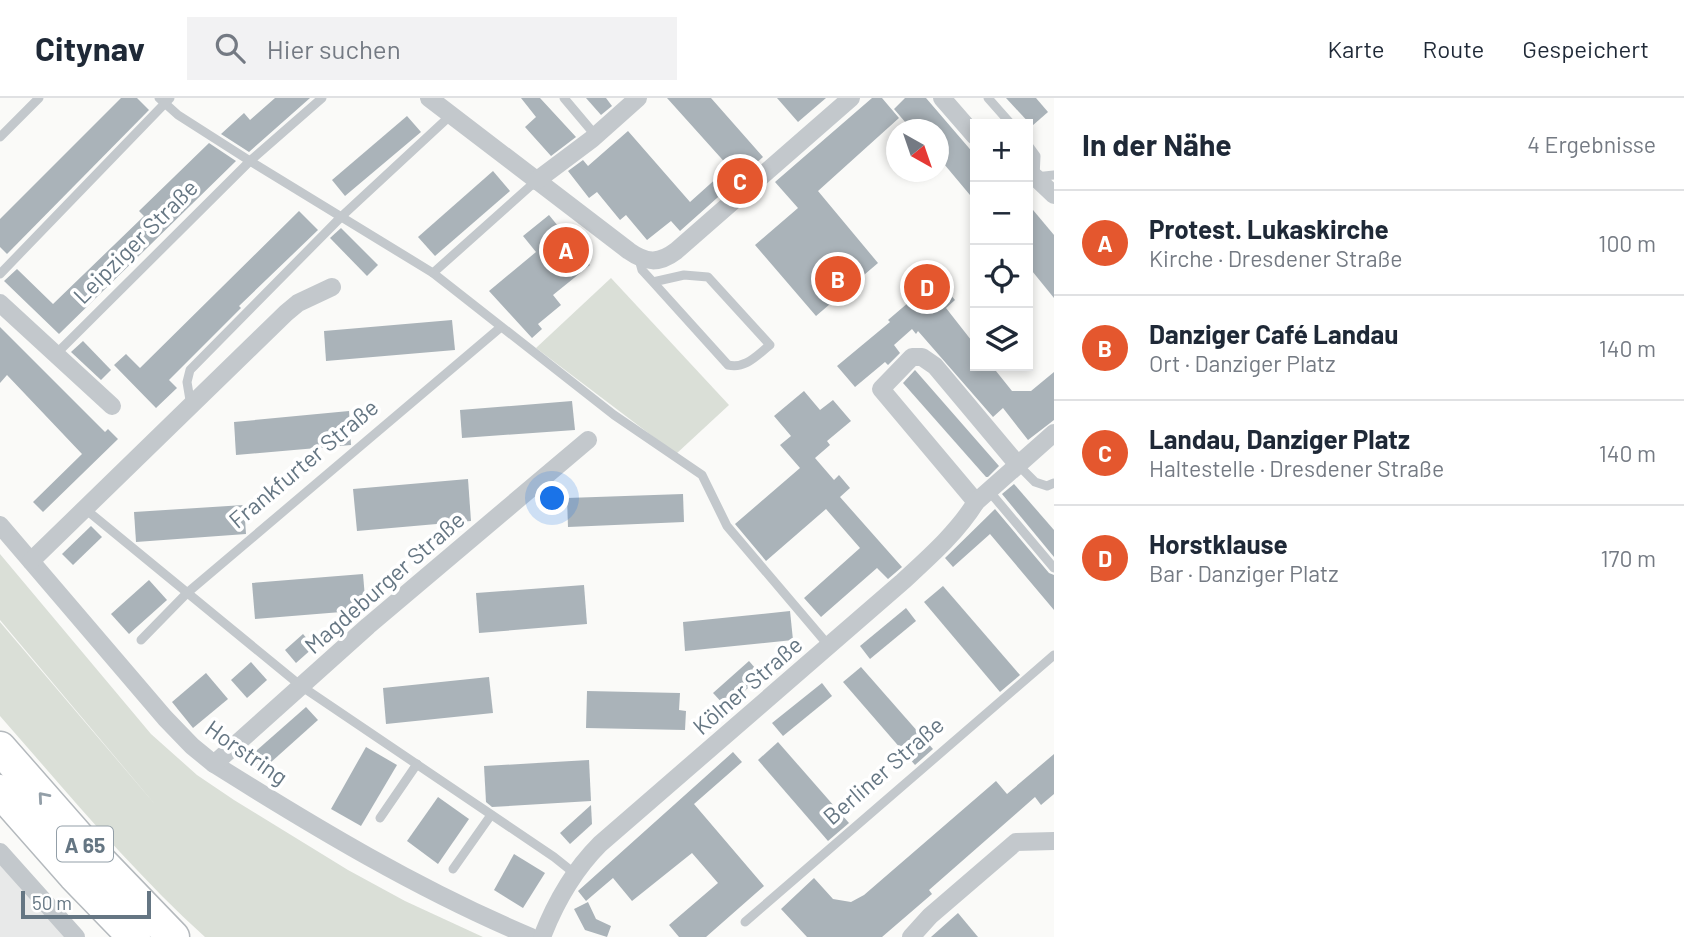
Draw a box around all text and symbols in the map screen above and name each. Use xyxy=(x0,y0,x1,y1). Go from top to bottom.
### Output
search box xyxy=(187,17,677,80)
text: Citynav xyxy=(35,28,145,68)
icon: search xyxy=(211,29,249,67)
text: Hier suchen xyxy=(267,33,401,64)
text: Karte xyxy=(1327,34,1385,63)
text: Route xyxy=(1423,34,1484,63)
text: Gespeichert xyxy=(1522,34,1649,63)
north arrow xyxy=(886,119,949,182)
map controls xyxy=(970,119,1033,371)
button: + xyxy=(970,119,1033,182)
text: In der Nähe xyxy=(1082,126,1232,162)
text: 4 Ergebnisse xyxy=(1527,130,1656,158)
pin: C xyxy=(717,155,763,207)
street label: Leipziger Straße xyxy=(67,173,203,309)
button: − xyxy=(970,182,1033,245)
text: Protest. Lukaskirche xyxy=(1149,213,1389,244)
pin: A xyxy=(543,224,589,276)
text: A xyxy=(1097,229,1113,257)
text: 100 m xyxy=(1598,229,1656,257)
text: Kirche · Dresdener Straße xyxy=(1149,244,1402,272)
button: locate xyxy=(970,245,1033,308)
pin: B xyxy=(815,253,861,305)
pin: D xyxy=(904,261,950,313)
button: layers xyxy=(970,308,1033,371)
text: Danziger Café Landau xyxy=(1149,318,1398,349)
text: B xyxy=(1098,334,1112,362)
text: 140 m xyxy=(1599,334,1656,362)
text: Ort · Danziger Platz xyxy=(1149,349,1335,377)
street label: Frankfurter Straße xyxy=(223,392,383,534)
text: Landau, Danziger Platz xyxy=(1149,423,1410,454)
text: C xyxy=(1098,439,1112,467)
text: 140 m xyxy=(1599,439,1656,467)
text: Haltestelle · Dresdener Straße xyxy=(1149,454,1444,482)
your location xyxy=(535,481,569,515)
street label: Magdeburger Straße xyxy=(298,505,470,659)
text: Horstklause xyxy=(1149,528,1288,559)
text: D xyxy=(1098,544,1112,572)
text: 170 m xyxy=(1600,544,1656,572)
text: Bar · Danziger Platz xyxy=(1149,559,1338,587)
street label: Kölner Straße xyxy=(687,630,807,740)
street label: Berliner Straße xyxy=(817,710,949,830)
street label: Horstring xyxy=(200,714,294,790)
one-way arrow xyxy=(39,792,51,805)
road number: A 65 xyxy=(57,826,113,862)
scale bar xyxy=(21,888,150,920)
text: 50 m xyxy=(32,891,72,914)

